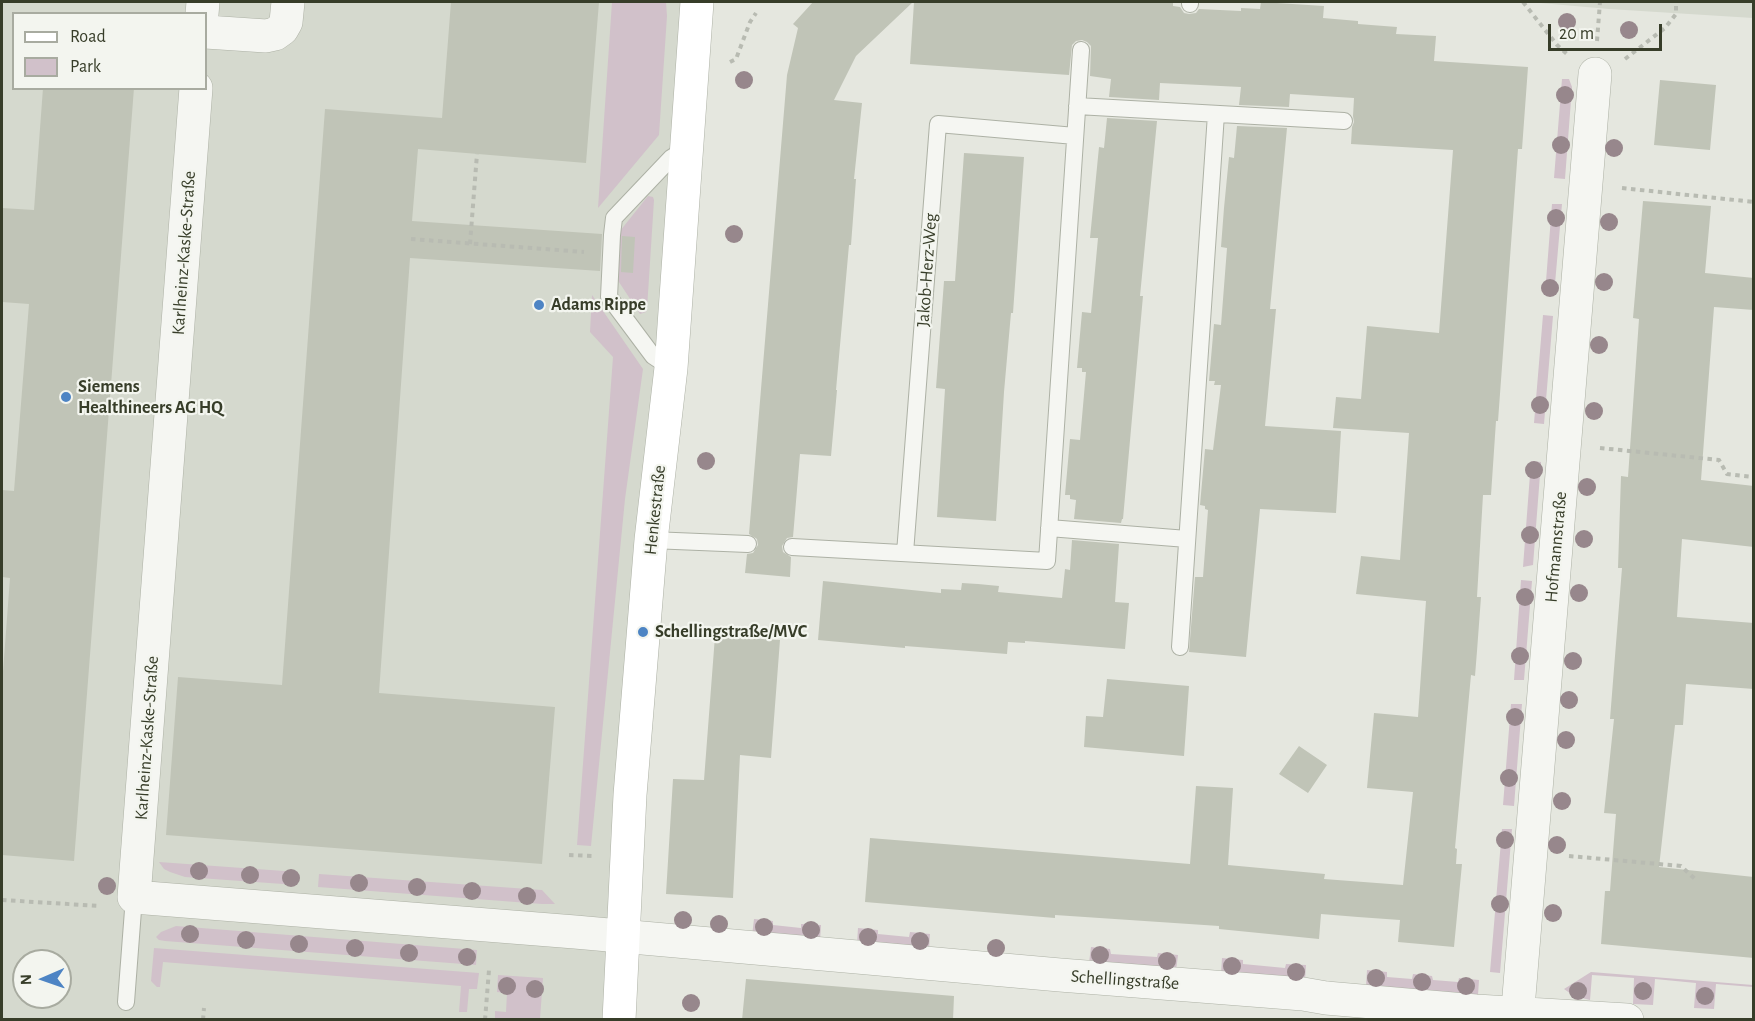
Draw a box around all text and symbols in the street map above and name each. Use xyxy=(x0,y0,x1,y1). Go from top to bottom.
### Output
legend xyxy=(12,12,207,90)
scale bar xyxy=(1551,12,1665,50)
text: 20 m xyxy=(1559,25,1594,43)
text: Road xyxy=(70,28,106,46)
text: Park xyxy=(70,58,101,76)
street label: Karlheinz-Kaske-Straße xyxy=(167,170,201,336)
street label: Jakob-Herz-Weg xyxy=(912,212,942,328)
place label: Adams Rippe xyxy=(551,294,646,316)
marker: Adams Rippe xyxy=(532,298,546,312)
place label: Siemens Healthineers AG HQ xyxy=(78,376,223,418)
marker: Siemens Healthineers AG HQ xyxy=(59,390,73,404)
street label: Henkestraße xyxy=(640,464,670,556)
street label: Hofmannstraße xyxy=(1540,491,1572,603)
place label: Schellingstraße/MVC xyxy=(655,621,807,643)
marker: Schellingstraße/MVC xyxy=(636,625,650,639)
street label: Karlheinz-Kaske-Straße xyxy=(130,655,164,821)
north arrow xyxy=(12,949,72,1009)
street label: Schellingstraße xyxy=(1070,965,1180,995)
text: N xyxy=(18,974,34,985)

